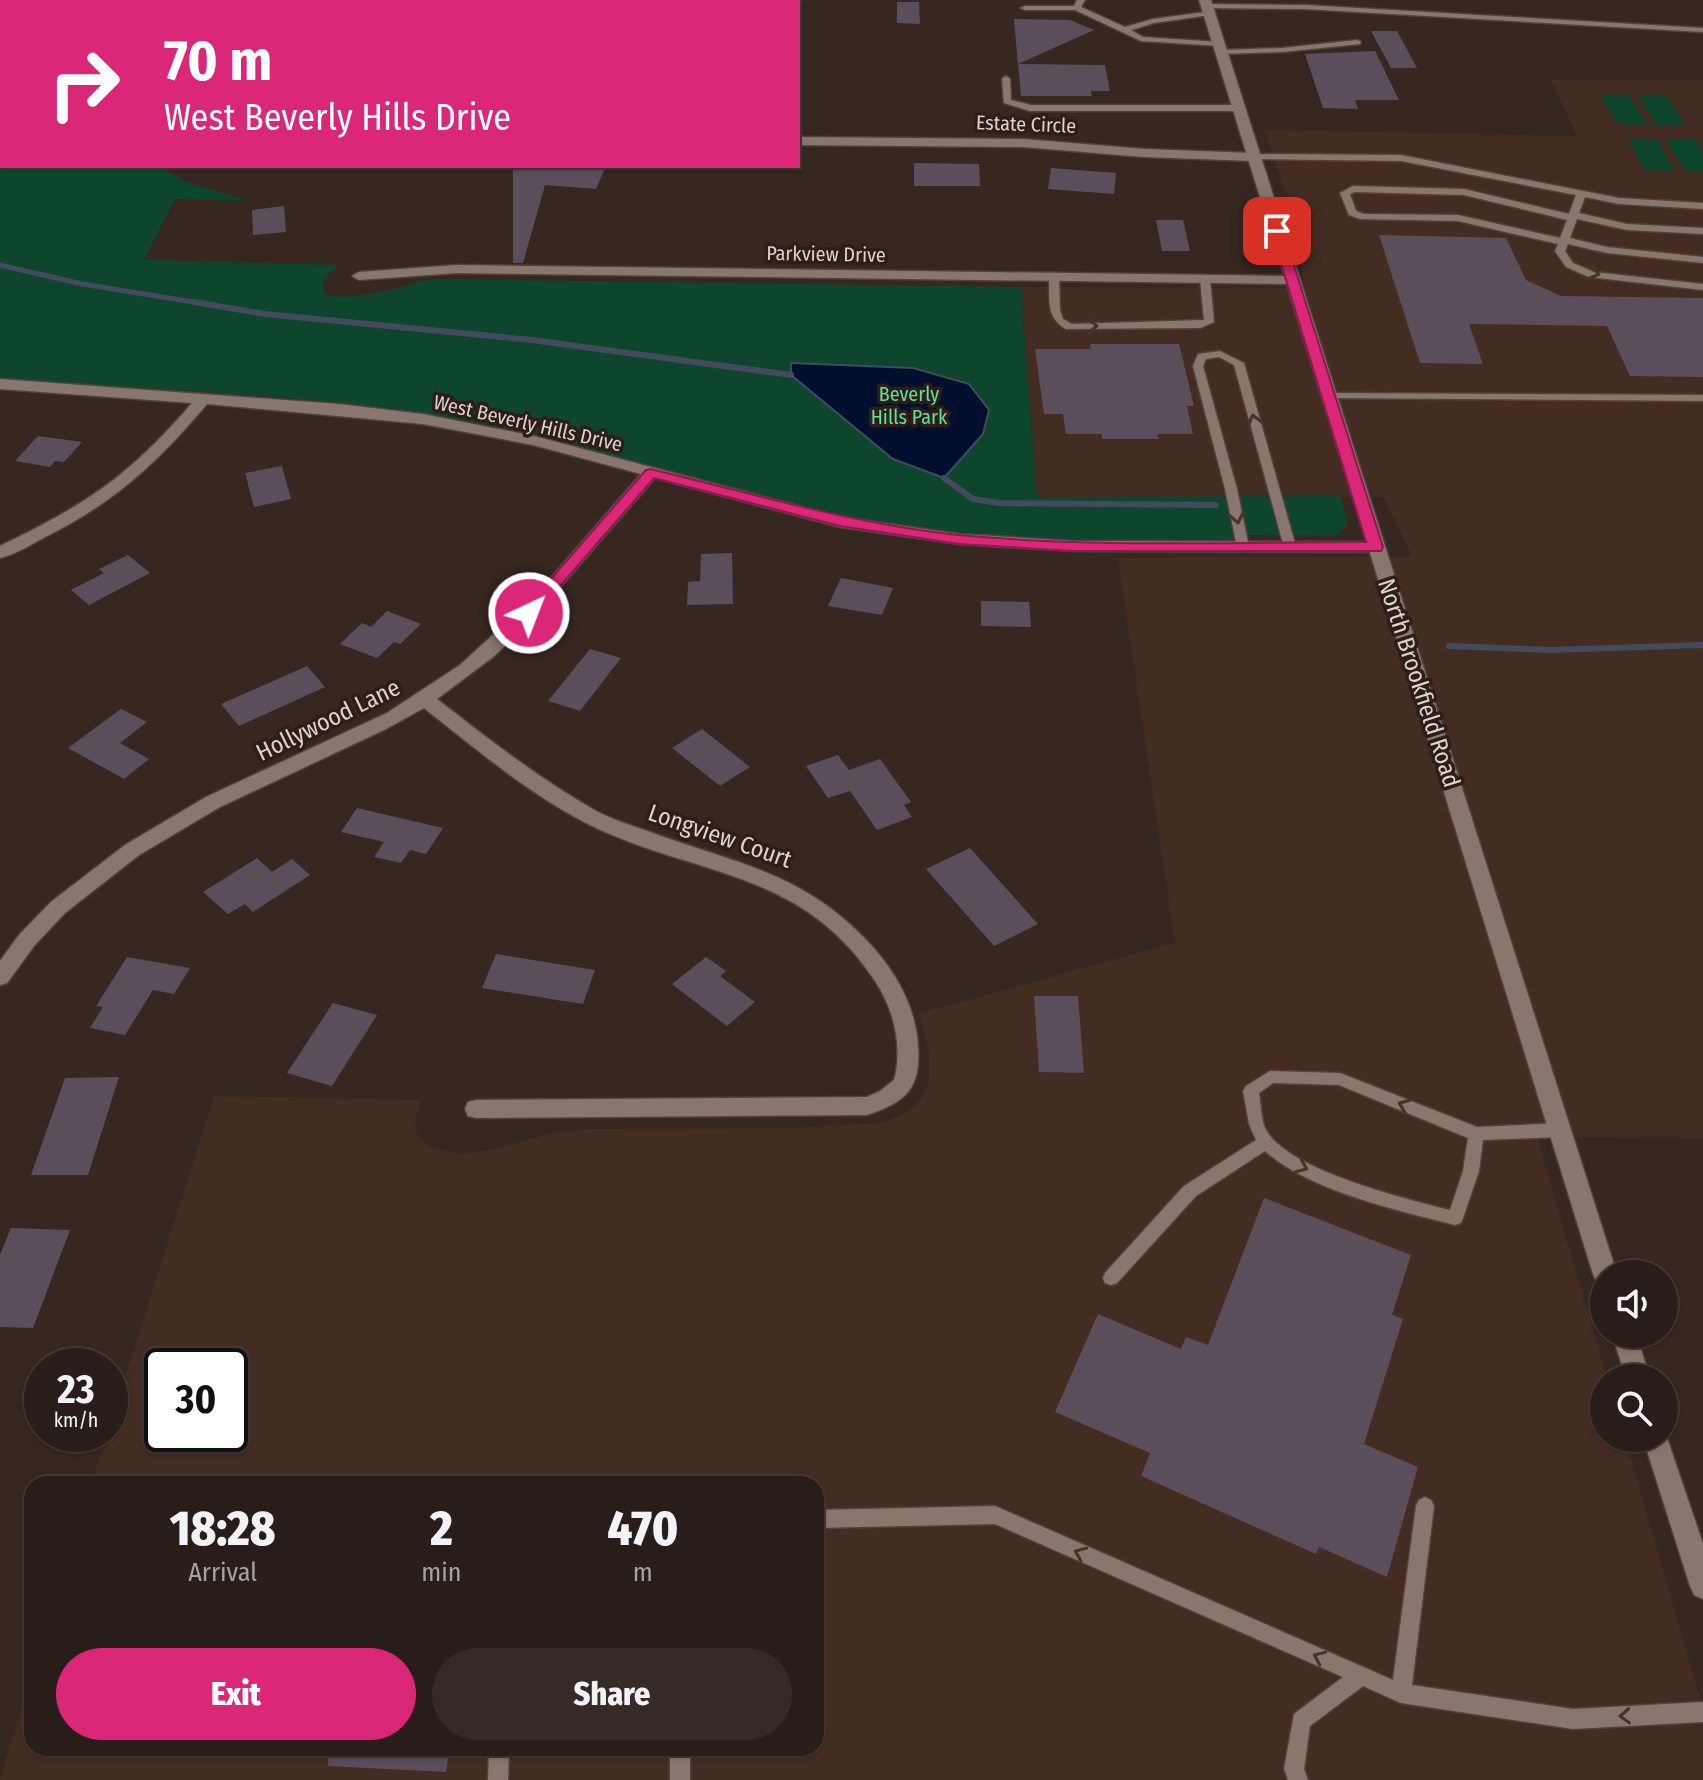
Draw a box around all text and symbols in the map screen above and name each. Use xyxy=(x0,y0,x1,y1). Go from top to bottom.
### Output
text: 70 m xyxy=(164,28,272,95)
icon: right xyxy=(32,32,136,136)
text: West Beverly Hills Drive xyxy=(164,96,511,140)
street label: Estate Circle xyxy=(976,110,1076,138)
pin xyxy=(1243,197,1311,265)
icon: arrive xyxy=(1255,209,1299,253)
street label: Parkview Drive xyxy=(766,241,886,267)
one-way arrow xyxy=(1587,264,1601,281)
one-way arrow xyxy=(1086,317,1099,335)
park label: Beverly Hills Park xyxy=(871,382,948,429)
street label: West Beverly Hills Drive xyxy=(431,390,625,456)
one-way arrow xyxy=(1247,413,1264,427)
one-way arrow xyxy=(1228,511,1245,525)
position arrow xyxy=(487,571,571,655)
street label: North Brookfield Road xyxy=(1372,575,1466,791)
street label: Hollywood Lane xyxy=(252,673,404,767)
street label: Longview Court xyxy=(645,798,795,874)
one-way arrow xyxy=(1398,1098,1412,1115)
one-way arrow xyxy=(1294,1157,1308,1173)
map controls xyxy=(1590,1260,1678,1452)
button: sound xyxy=(1590,1260,1678,1348)
speed limit sign: 30 xyxy=(144,1348,248,1452)
button: search xyxy=(1590,1364,1678,1452)
text: 23 xyxy=(57,1366,95,1414)
text: km/h xyxy=(54,1408,98,1432)
text: 18:28 xyxy=(170,1500,276,1558)
text: 2 xyxy=(430,1500,453,1558)
text: 470 xyxy=(607,1500,678,1558)
one-way arrow xyxy=(1074,1546,1089,1562)
text: Arrival xyxy=(188,1557,257,1588)
text: min xyxy=(421,1557,462,1588)
text: m xyxy=(633,1557,653,1588)
button: Exit xyxy=(56,1648,416,1740)
button: Share xyxy=(432,1648,792,1740)
one-way arrow xyxy=(1312,1651,1327,1667)
one-way arrow xyxy=(1618,1707,1631,1724)

